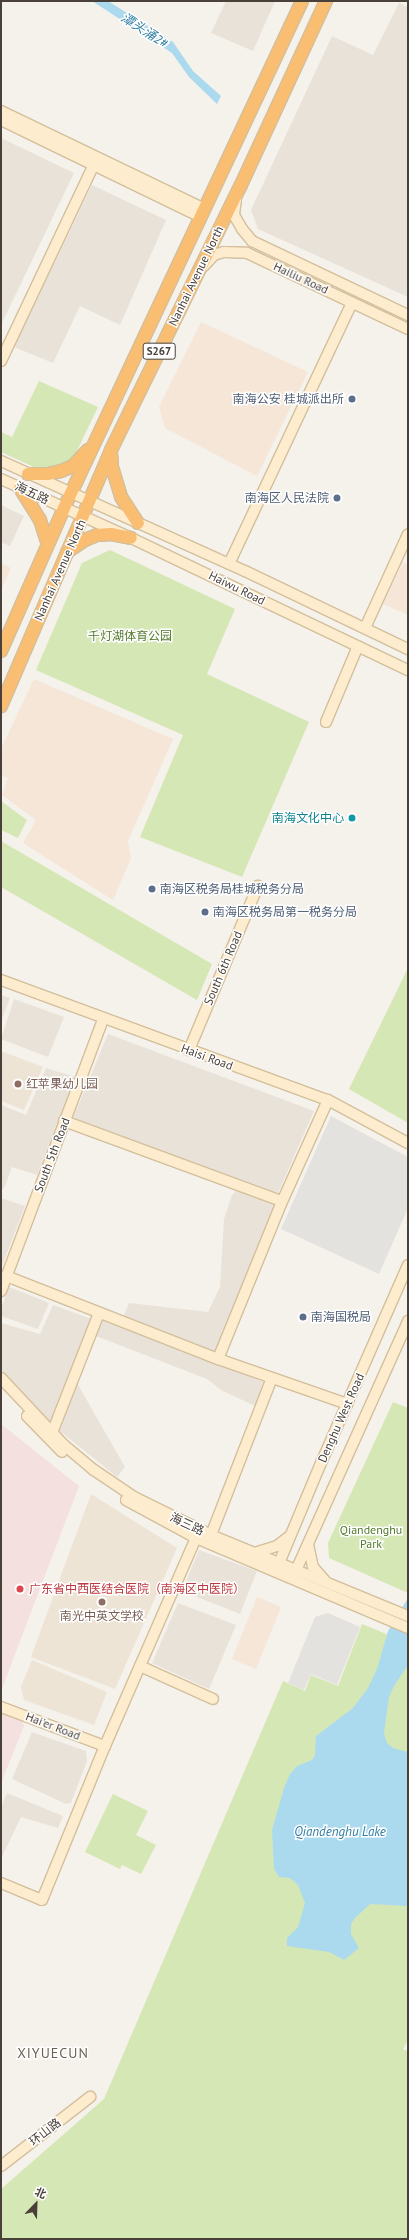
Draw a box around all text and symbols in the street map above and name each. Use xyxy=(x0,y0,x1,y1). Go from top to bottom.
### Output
water label: 潭头涌2# xyxy=(118,10,170,52)
street label: Nanhai Avenue North xyxy=(165,224,227,328)
street label: Hailiu Road xyxy=(271,259,331,297)
road number: S267 xyxy=(142,342,176,360)
place label: 南海公安 桂城派出所 xyxy=(233,392,344,406)
marker: 南海公安 桂城派出所 xyxy=(347,394,357,404)
street label: 海五路 xyxy=(13,479,51,507)
place label: 南海区人民法院 xyxy=(245,491,329,505)
marker: 南海区人民法院 xyxy=(332,493,342,503)
street label: Nanhai Avenue North xyxy=(31,517,89,623)
street label: Haiwu Road xyxy=(206,568,268,608)
park label: 千灯湖体育公园 xyxy=(88,629,172,643)
place label: 南海文化中心 xyxy=(272,811,344,825)
marker: 南海文化中心 xyxy=(347,813,357,823)
place label: 南海区税务局桂城税务分局 xyxy=(160,882,304,896)
marker: 南海区税务局桂城税务分局 xyxy=(147,884,157,894)
place label: 南海区税务局第一税务分局 xyxy=(213,905,357,919)
marker: 南海区税务局第一税务分局 xyxy=(200,907,210,917)
street label: South 6th Road xyxy=(201,929,245,1007)
street label: Haisi Road xyxy=(179,1041,235,1073)
place label: 红苹果幼儿园 xyxy=(26,1077,98,1091)
marker: 红苹果幼儿园 xyxy=(13,1079,23,1089)
street label: South 5th Road xyxy=(31,1116,73,1194)
place label: 南海国税局 xyxy=(311,1310,371,1324)
marker: 南海国税局 xyxy=(298,1312,308,1322)
street label: Denghu West Road xyxy=(315,1371,367,1465)
street label: 海三路 xyxy=(168,1510,206,1538)
park label: Qiandenghu Park xyxy=(340,1523,402,1551)
place label: 广东省中西医结合医院（南海区中医院） xyxy=(29,1582,245,1596)
marker: 广东省中西医结合医院（南海区中医院） xyxy=(14,1583,26,1595)
marker: 南光中英文学校 xyxy=(97,1597,107,1607)
place label: 南光中英文学校 xyxy=(60,1609,144,1623)
street label: Hai'er Road xyxy=(24,1709,82,1743)
water label: Qiandenghu Lake xyxy=(294,1824,386,1840)
district label: XIYUECUN xyxy=(17,2045,89,2061)
street label: 环山路 xyxy=(26,2115,64,2149)
north arrow xyxy=(16,2184,56,2224)
text: 北 xyxy=(33,2184,48,2202)

